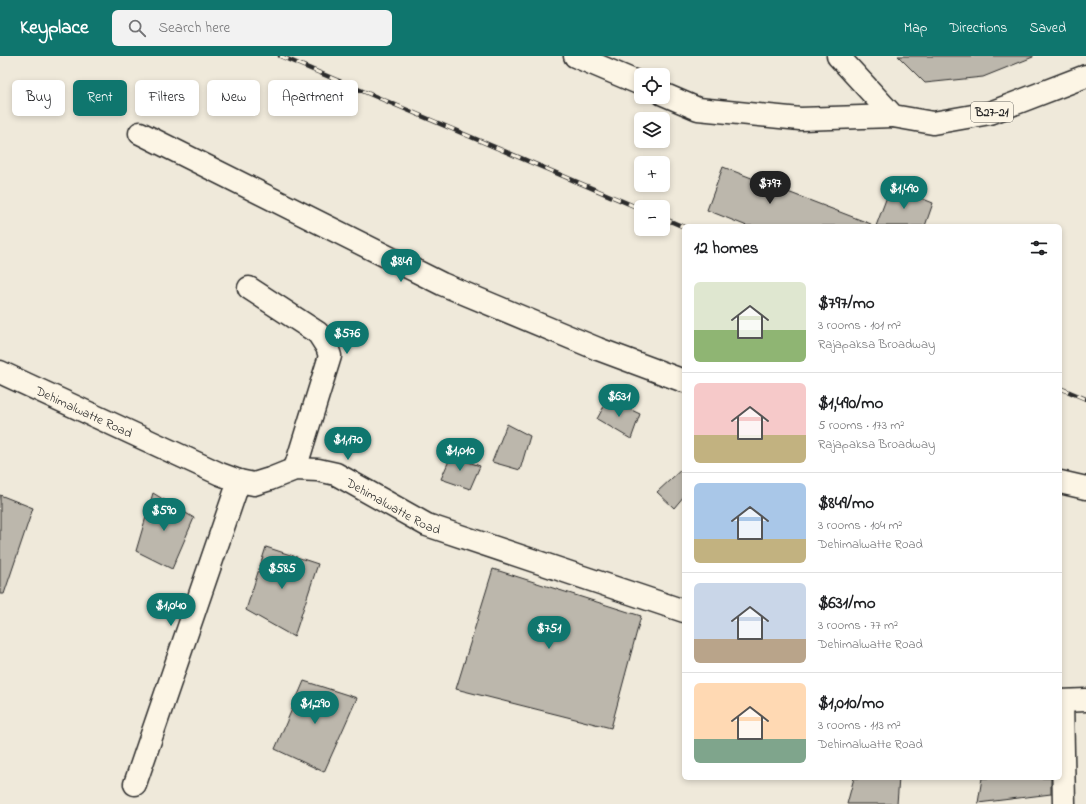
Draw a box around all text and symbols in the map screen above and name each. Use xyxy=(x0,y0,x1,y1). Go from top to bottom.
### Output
search box xyxy=(112,10,392,46)
text: Keyplace xyxy=(20,15,88,42)
icon: search xyxy=(126,17,148,39)
text: Search here xyxy=(158,17,230,39)
text: Map xyxy=(904,18,927,39)
text: Directions xyxy=(949,18,1007,39)
text: Saved xyxy=(1029,18,1066,39)
map controls xyxy=(634,68,670,236)
button: locate xyxy=(634,68,670,104)
chip: Buy xyxy=(12,80,65,116)
chip: Rent xyxy=(73,80,127,116)
chip: Filters xyxy=(135,80,199,116)
chip: New xyxy=(207,80,260,116)
chip: Apartment xyxy=(268,80,358,116)
road number: B27-21 xyxy=(971,102,1013,122)
button: layers xyxy=(634,112,670,148)
button: + xyxy=(634,156,670,192)
pin: $797 xyxy=(746,171,794,205)
text: $797 xyxy=(759,174,781,193)
pin: $1,490 xyxy=(871,176,937,210)
text: $1,490 xyxy=(889,179,919,198)
button: − xyxy=(634,200,670,236)
text: 12 homes xyxy=(694,236,758,261)
icon: filters xyxy=(1028,237,1050,259)
pin: $849 xyxy=(377,249,425,283)
text: $849 xyxy=(390,252,412,271)
text: $797/mo xyxy=(818,291,875,316)
icon: home xyxy=(726,298,774,346)
text: 3 rooms · 101 m² xyxy=(818,316,901,335)
pin: $576 xyxy=(323,321,371,355)
text: $576 xyxy=(334,324,360,343)
text: Rajapaksa Broadway xyxy=(818,335,935,354)
street label: Dehimalwatte Road xyxy=(31,381,136,443)
pin: $631 xyxy=(595,384,643,418)
text: $631 xyxy=(607,387,631,406)
text: $1,490/mo xyxy=(818,391,883,416)
icon: home xyxy=(726,399,774,447)
text: 5 rooms · 173 m² xyxy=(818,416,904,435)
pin: $1,170 xyxy=(315,427,381,461)
text: $1,170 xyxy=(333,430,363,449)
text: Rajapaksa Broadway xyxy=(818,435,935,454)
pin: $1,010 xyxy=(427,438,493,472)
text: $1,010 xyxy=(445,441,475,460)
street label: Dehimalwatte Road xyxy=(341,473,443,540)
text: $849/mo xyxy=(818,491,874,516)
pin: $590 xyxy=(140,498,188,532)
icon: home xyxy=(726,499,774,547)
text: $590 xyxy=(152,501,176,520)
text: 3 rooms · 104 m² xyxy=(818,516,902,535)
text: Dehimalwatte Road xyxy=(818,535,923,554)
pin: $585 xyxy=(258,556,306,590)
text: $585 xyxy=(268,559,296,578)
text: $631/mo xyxy=(818,591,876,616)
pin: $1,040 xyxy=(138,593,204,627)
text: $1,040 xyxy=(156,596,186,615)
icon: home xyxy=(726,599,774,647)
pin: $751 xyxy=(525,616,573,650)
text: 3 rooms · 77 m² xyxy=(818,616,898,635)
text: $751 xyxy=(537,619,561,638)
text: Dehimalwatte Road xyxy=(818,635,923,654)
pin: $1,290 xyxy=(282,691,348,725)
text: $1,010/mo xyxy=(818,691,884,716)
text: $1,290 xyxy=(300,694,330,713)
icon: home xyxy=(726,699,774,747)
text: 3 rooms · 113 m² xyxy=(818,716,901,735)
text: Dehimalwatte Road xyxy=(818,735,923,754)

